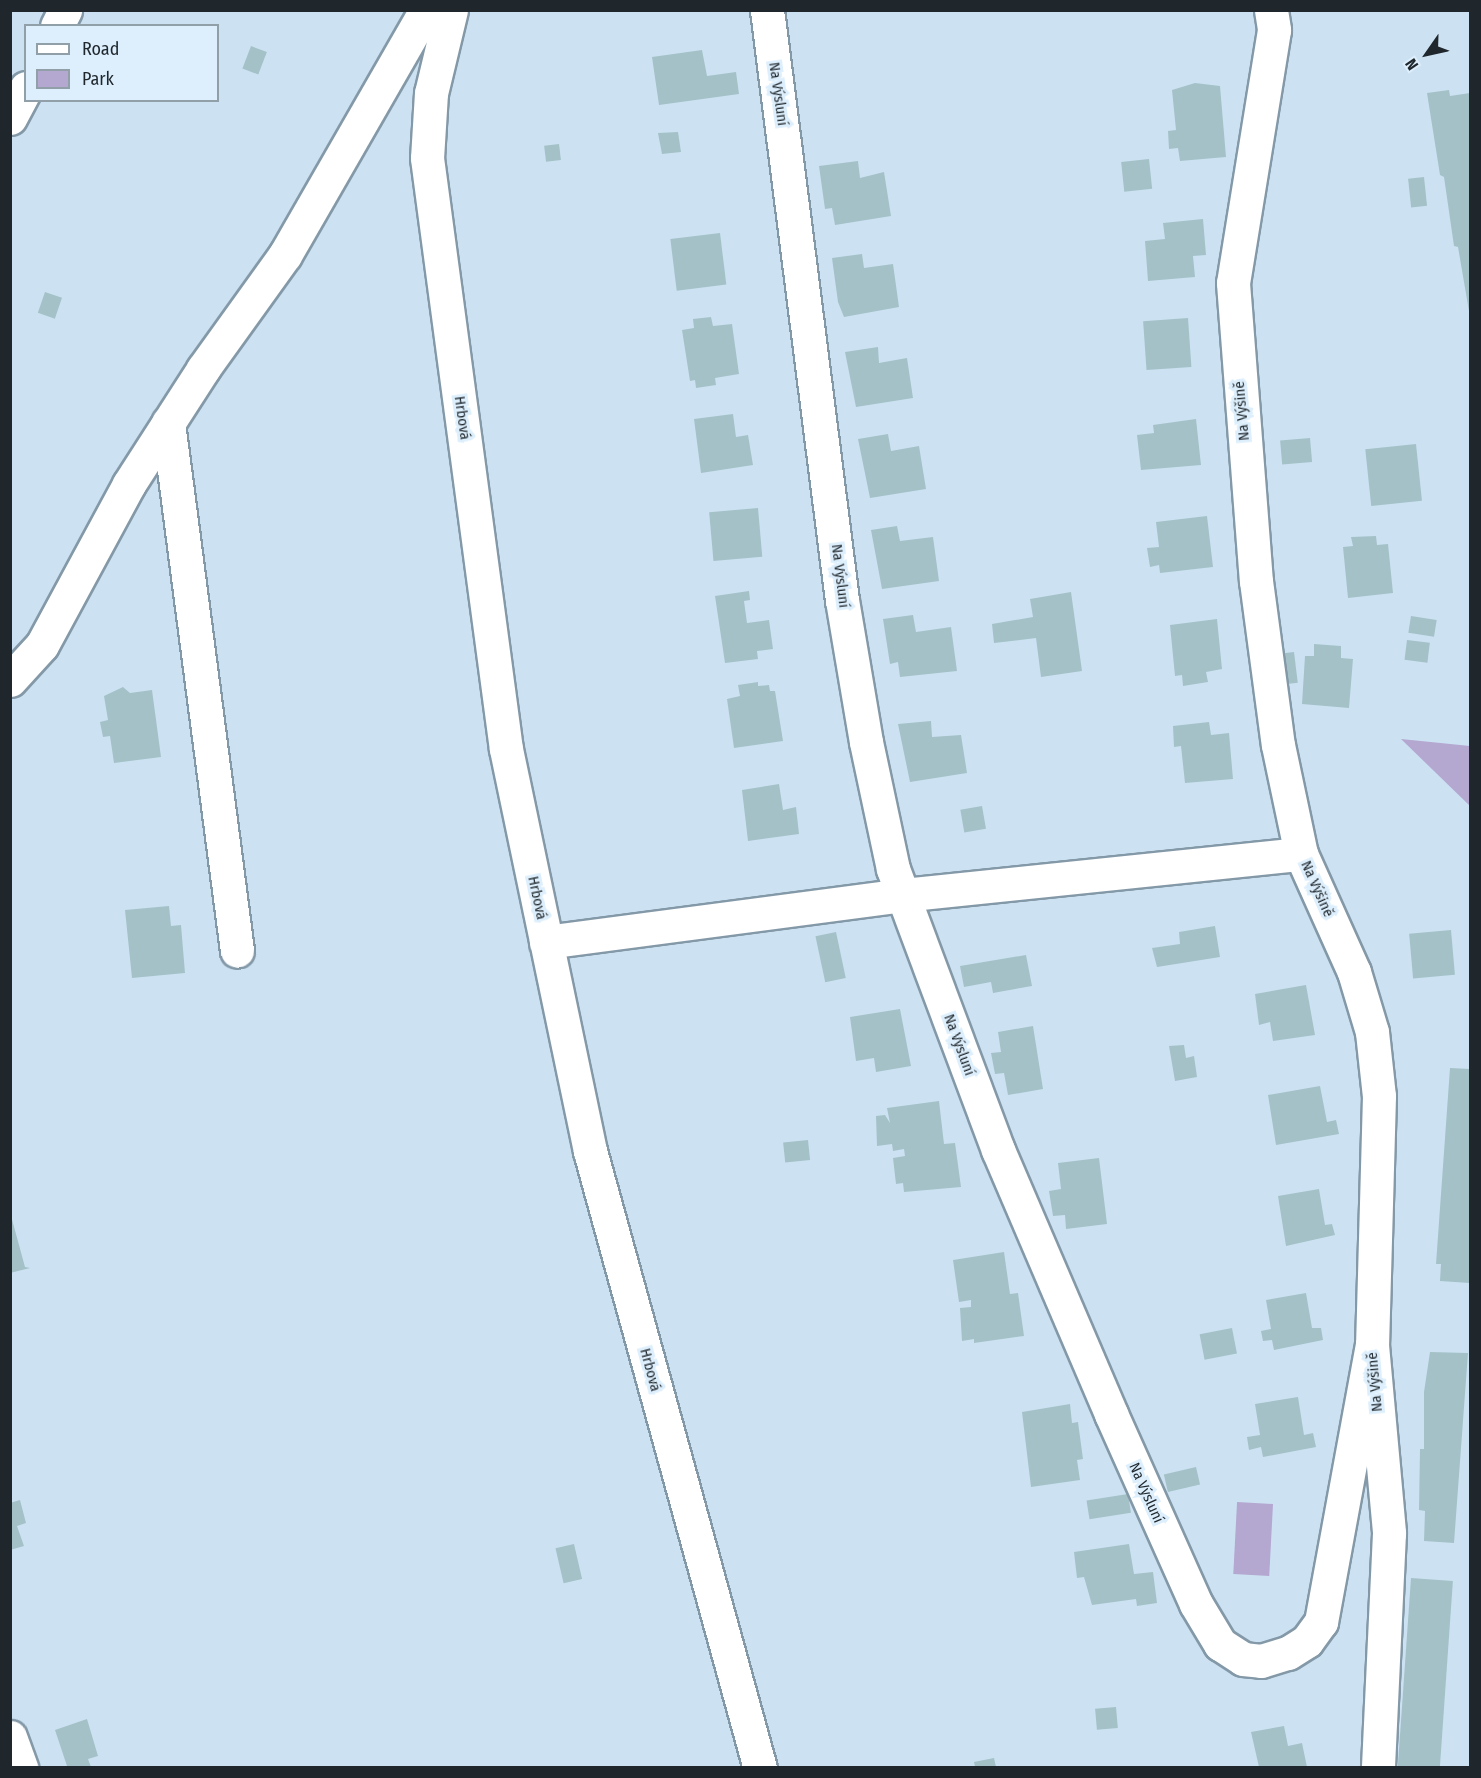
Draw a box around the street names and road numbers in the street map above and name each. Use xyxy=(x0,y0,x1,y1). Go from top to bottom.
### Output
street label: Na Výsluní xyxy=(765,61,791,127)
street label: Na Výšině xyxy=(1230,381,1254,441)
street label: Hrbová xyxy=(450,395,474,441)
street label: Na Výsluní xyxy=(827,543,853,609)
street label: Na Výšině xyxy=(1297,858,1337,920)
street label: Hrbová xyxy=(524,875,550,921)
street label: Na Výsluní xyxy=(940,1012,978,1078)
street label: Hrbová xyxy=(636,1346,664,1394)
street label: Na Výšině xyxy=(1363,1352,1387,1412)
street label: Na Výsluní xyxy=(1125,1460,1167,1526)

